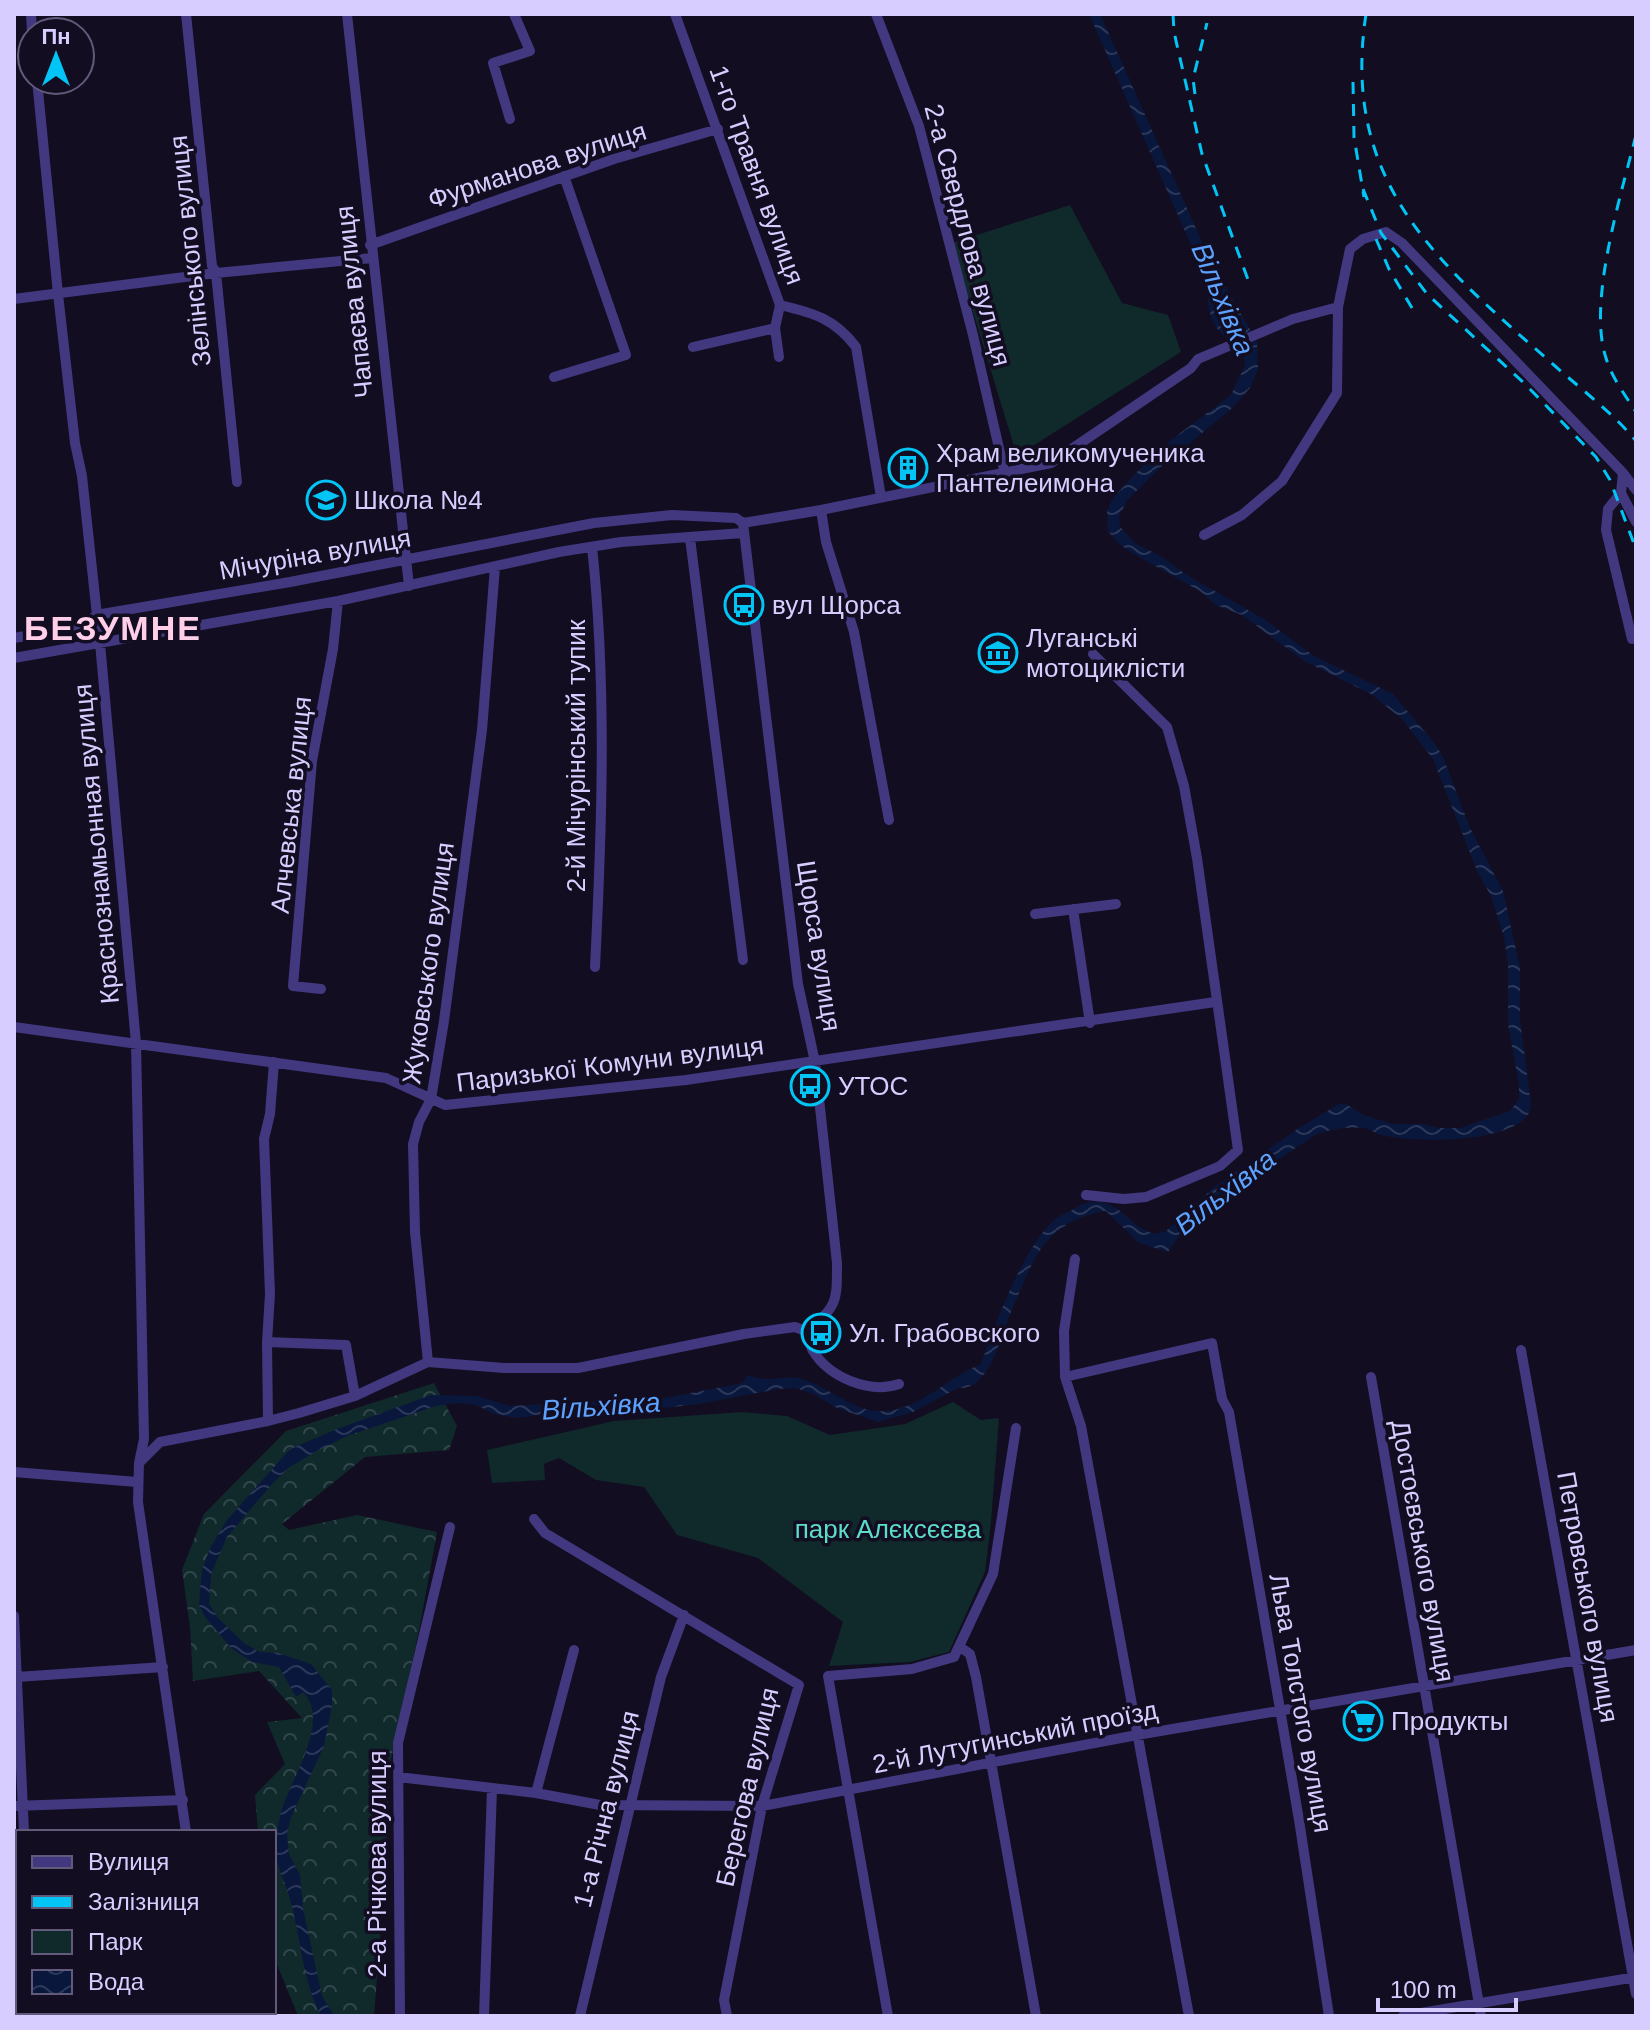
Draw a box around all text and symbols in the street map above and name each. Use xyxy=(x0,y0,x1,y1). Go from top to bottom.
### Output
north arrow xyxy=(16,16,96,96)
text: Пн xyxy=(41,24,71,49)
street label: 1-го Травня вулиця xyxy=(703,61,811,289)
street label: 2-а Свердлова вулиця xyxy=(919,101,1017,369)
street label: Фурманова вулиця xyxy=(424,116,650,214)
street label: Зелінського вулиця xyxy=(163,134,217,368)
street label: Чапаєва вулиця xyxy=(329,204,379,400)
water label: Вільхівка xyxy=(1185,238,1261,360)
place label: Храм великомученика Пантелеимона xyxy=(936,438,1205,498)
building icon: Храм великомученика Пантелеимона xyxy=(887,447,929,489)
school or university icon: Школа №4 xyxy=(305,479,347,521)
place label: Школа №4 xyxy=(354,485,483,515)
street label: Мічуріна вулиця xyxy=(217,522,413,586)
bus stop icon: вул Щорса xyxy=(723,584,765,626)
place label: вул Щорса xyxy=(772,590,901,620)
district label: БЕЗУМНЕ xyxy=(24,609,202,647)
street label: 2-й Мічурінський тупик xyxy=(561,619,591,892)
place label: Луганські мотоциклісти xyxy=(1026,623,1185,683)
museum icon: Луганські мотоциклісти xyxy=(977,632,1019,674)
street label: Краснознамьонная вулиця xyxy=(67,683,125,1005)
street label: Алчевська вулиця xyxy=(265,695,317,915)
street label: Жуковського вулиця xyxy=(396,840,460,1086)
street label: Щорса вулиця xyxy=(791,859,847,1033)
street label: Паризької Комуни вулиця xyxy=(455,1030,765,1098)
bus stop icon: УТОС xyxy=(789,1065,831,1107)
place label: УТОС xyxy=(838,1071,908,1101)
water label: Вільхівка xyxy=(1169,1143,1281,1241)
bus stop icon: Ул. Грабовского xyxy=(800,1312,842,1354)
place label: Ул. Грабовского xyxy=(849,1318,1040,1348)
water label: Вільхівка xyxy=(541,1386,661,1426)
street label: Достоєвського вулиця xyxy=(1385,1418,1461,1684)
street label: Петровського вулиця xyxy=(1551,1469,1625,1725)
park label: парк Алєксєєва xyxy=(795,1514,982,1544)
street label: Льва Толстого вулиця xyxy=(1263,1571,1339,1835)
street label: Берегова вулиця xyxy=(710,1685,784,1889)
street label: 2-й Лутугинський проїзд xyxy=(870,1695,1160,1779)
supermarket icon: Продукты xyxy=(1342,1700,1384,1742)
place label: Продукты xyxy=(1391,1706,1508,1736)
street label: 1-а Річна вулиця xyxy=(567,1707,645,1911)
street label: 2-а Річкова вулиця xyxy=(362,1750,392,1978)
legend xyxy=(16,1830,276,2014)
text: Вулиця xyxy=(88,1848,169,1875)
text: Залізниця xyxy=(88,1888,200,1915)
text: Парк xyxy=(88,1928,143,1955)
scale bar xyxy=(1378,1962,1516,2012)
text: Вода xyxy=(88,1968,145,1995)
text: 100 m xyxy=(1390,1976,1457,2003)

